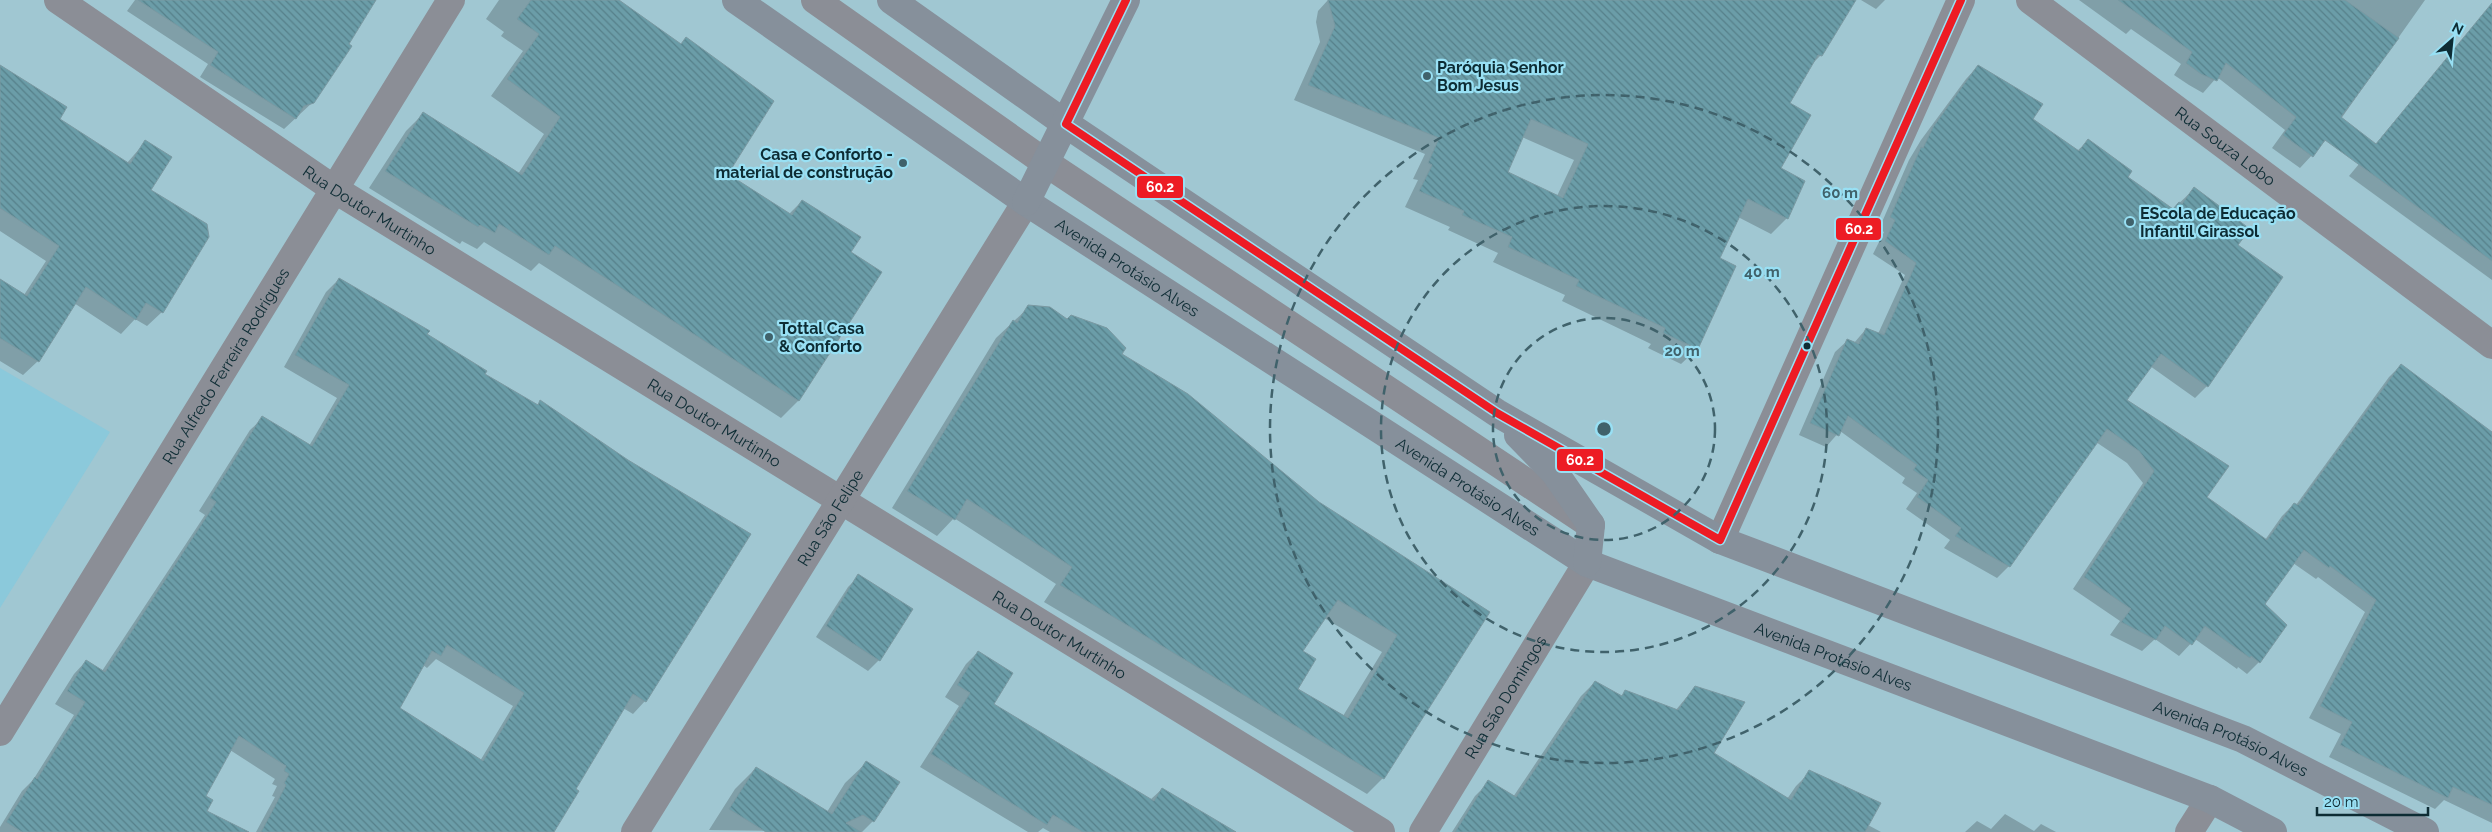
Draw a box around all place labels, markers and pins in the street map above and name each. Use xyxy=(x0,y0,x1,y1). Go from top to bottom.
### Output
place label: Paróquia Senhor Bom Jesus xyxy=(1437,58,1564,95)
marker: Paróquia Senhor Bom Jesus xyxy=(1421,70,1433,82)
place label: Casa e Conforto - material de construção xyxy=(715,145,893,182)
marker: Casa e Conforto - material de construção xyxy=(897,157,909,169)
place label: EScola de Educação Infantil Girassol xyxy=(2140,204,2296,241)
marker: EScola de Educação Infantil Girassol xyxy=(2124,216,2136,228)
place label: Tottal Casa & Conforto xyxy=(779,319,864,356)
marker: Tottal Casa & Conforto xyxy=(763,331,775,343)
unlabelled marker xyxy=(1802,341,1812,351)
centre of rings xyxy=(1595,420,1613,438)

